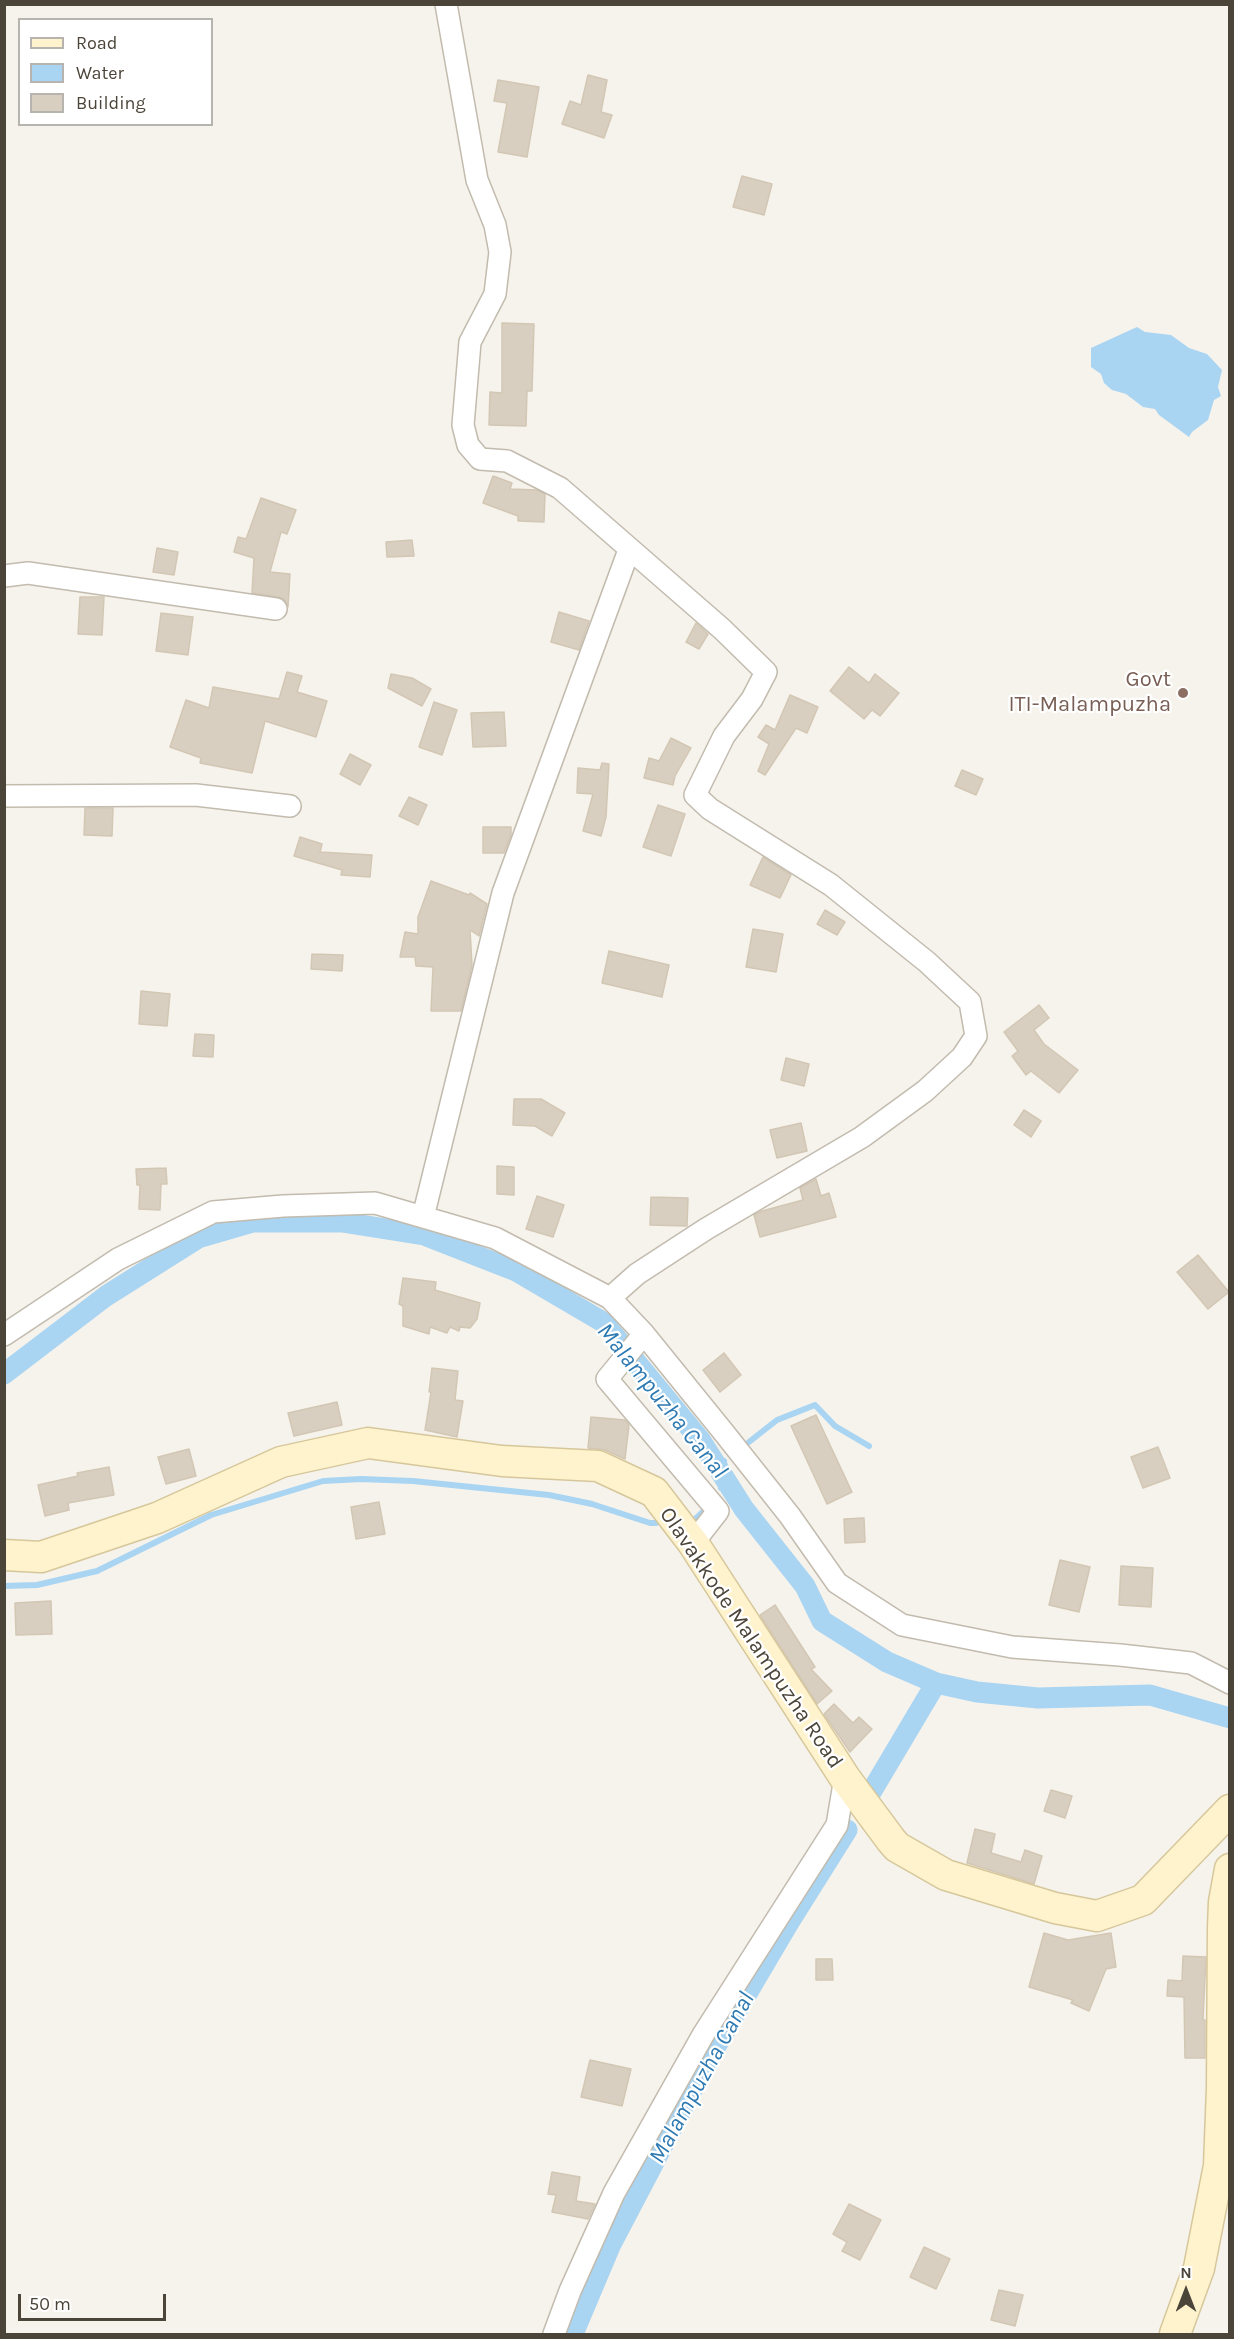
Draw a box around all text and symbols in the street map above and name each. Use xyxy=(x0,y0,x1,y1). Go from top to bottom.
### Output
legend xyxy=(18,18,213,126)
text: Road xyxy=(76,32,117,54)
text: Water xyxy=(76,62,124,84)
text: Building xyxy=(76,92,146,114)
place label: Govt ITI-Malampuzha xyxy=(1008,667,1171,718)
marker: Govt ITI-Malampuzha xyxy=(1176,686,1190,700)
water label: Malampuzha Canal xyxy=(590,1317,734,1485)
street label: Olavakkode Malampuzha Road xyxy=(654,1502,848,1774)
water label: Malampuzha Canal xyxy=(643,1987,761,2169)
north arrow xyxy=(1156,2261,1216,2321)
text: N xyxy=(1180,2263,1192,2282)
scale bar xyxy=(21,2282,170,2320)
text: 50 m xyxy=(29,2293,71,2315)

